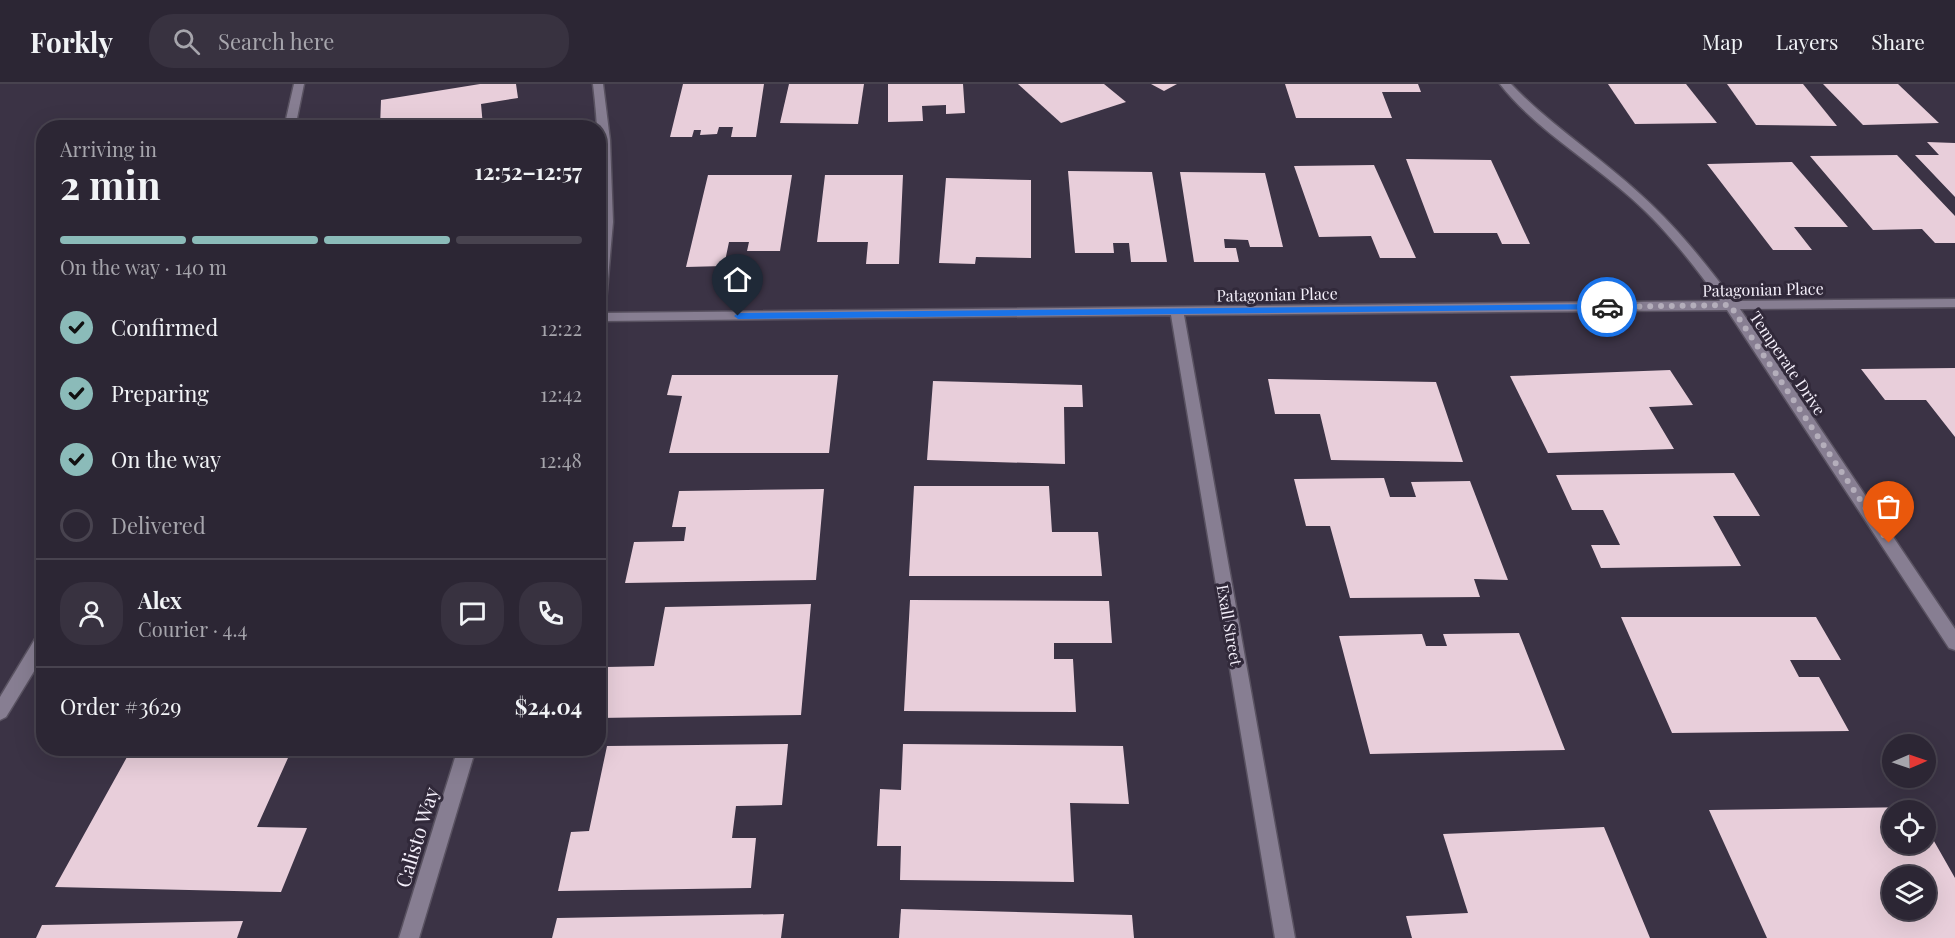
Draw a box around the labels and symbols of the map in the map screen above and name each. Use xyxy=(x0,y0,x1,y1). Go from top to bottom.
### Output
pin xyxy=(712,254,763,316)
courier xyxy=(1577,277,1637,337)
street label: Patagonian Place xyxy=(1702,277,1824,301)
street label: Patagonian Place xyxy=(1216,282,1338,306)
street label: Temperate Drive xyxy=(1745,307,1831,419)
pin xyxy=(1863,481,1914,543)
street label: Exall Street xyxy=(1213,583,1248,668)
north arrow xyxy=(1882,734,1936,788)
street label: Calisto Way xyxy=(388,784,444,890)

